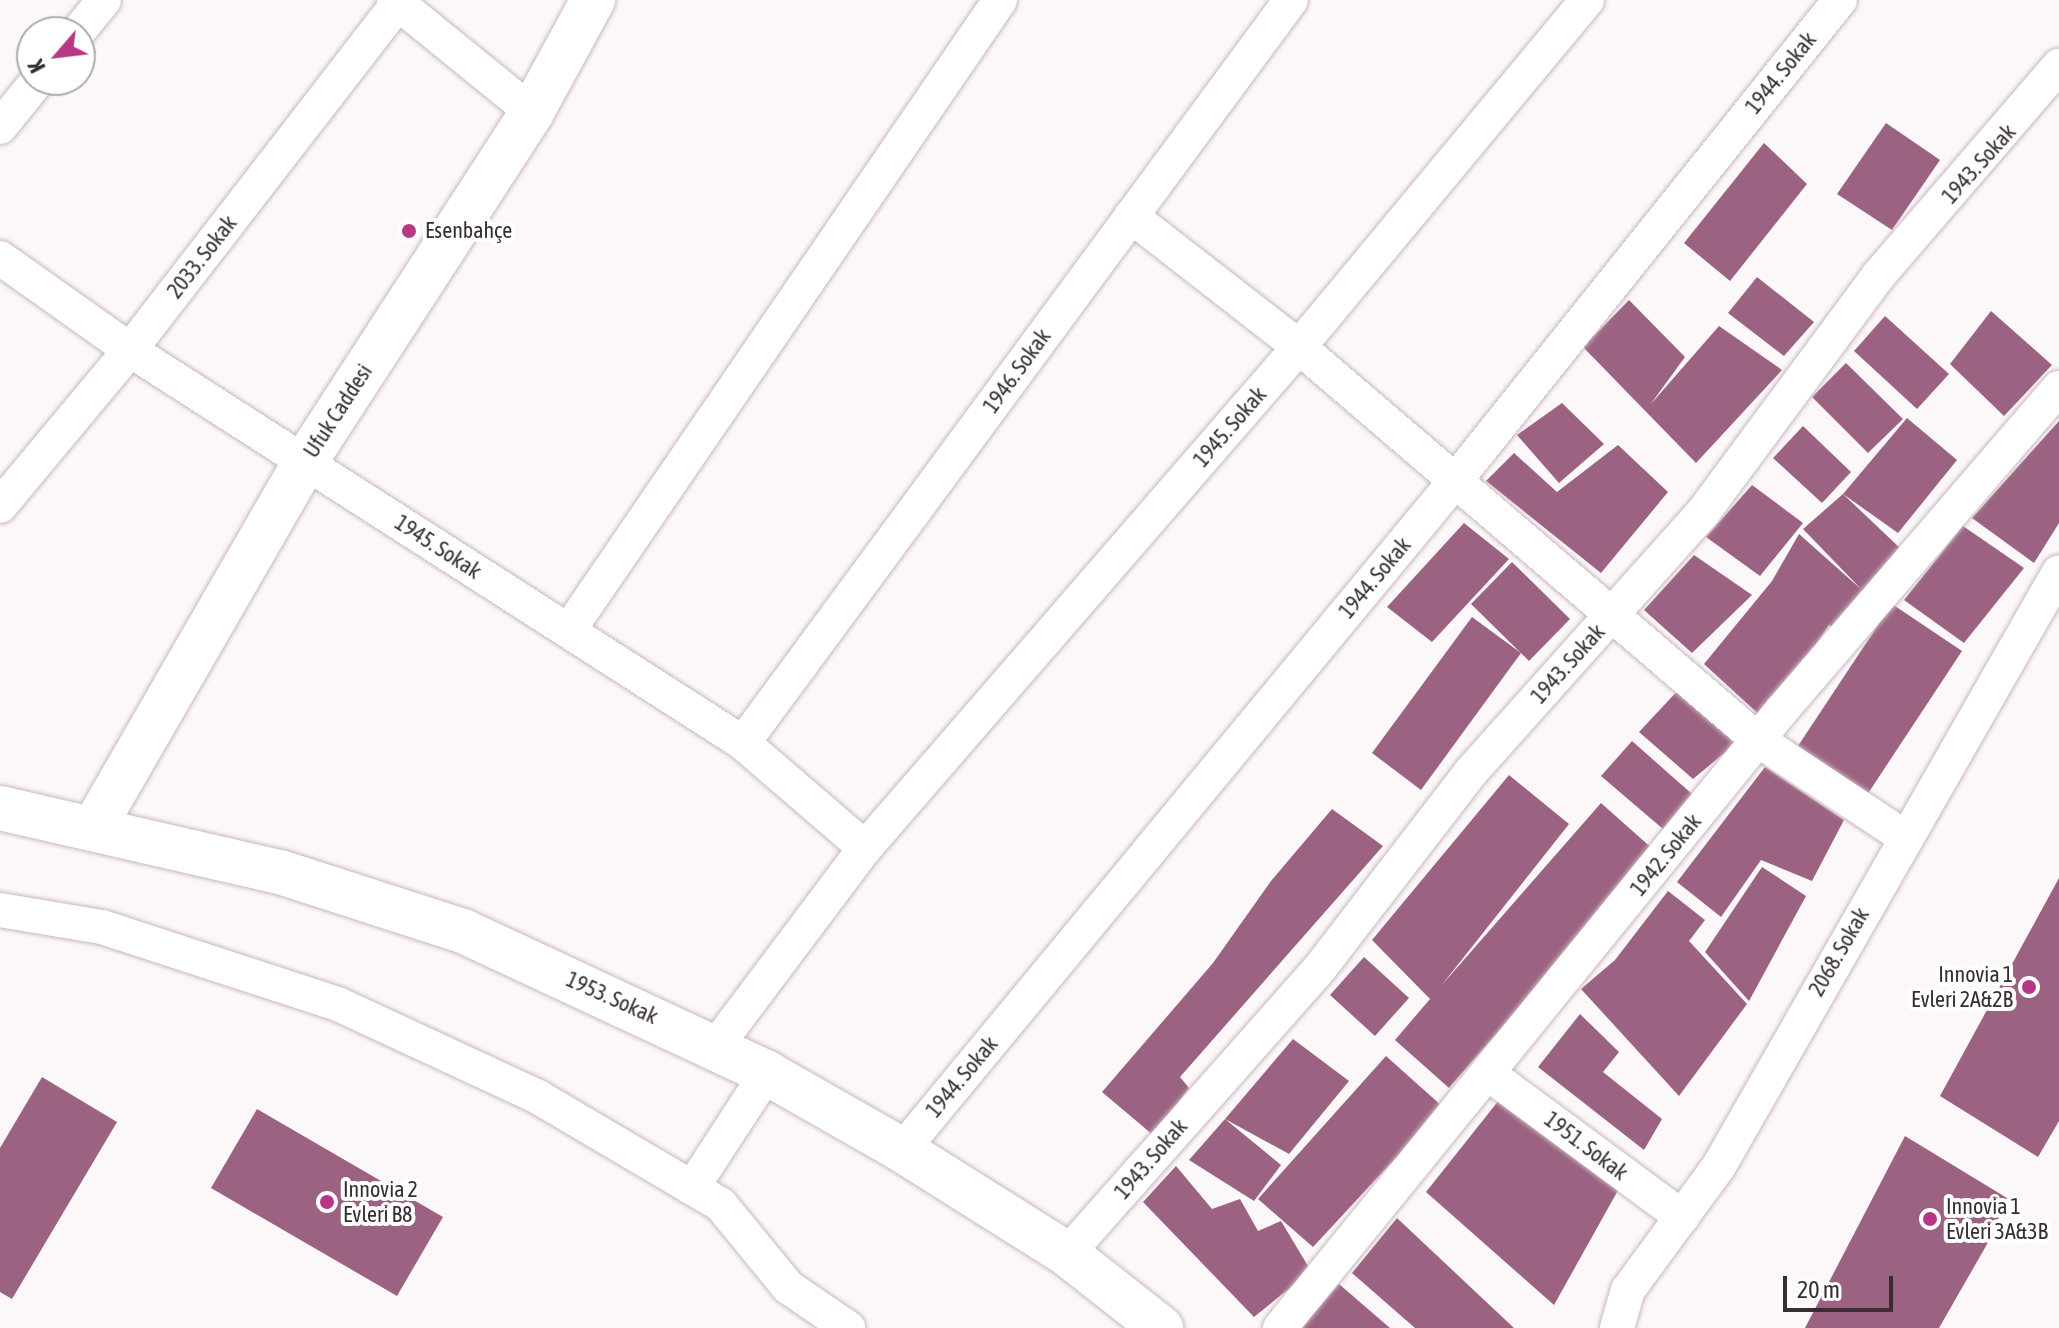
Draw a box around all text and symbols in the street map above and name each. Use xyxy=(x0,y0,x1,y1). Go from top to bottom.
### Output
north arrow xyxy=(16,16,96,96)
street label: 1944. Sokak xyxy=(1740,27,1822,119)
text: K xyxy=(23,55,51,77)
street label: 1943. Sokak xyxy=(1937,119,2021,209)
street label: 2033. Sokak xyxy=(162,210,242,304)
place label: Esenbahçe xyxy=(425,218,512,244)
marker: Esenbahçe xyxy=(400,222,418,240)
street label: 1946. Sokak xyxy=(978,324,1056,418)
street label: Ufuk Caddesi xyxy=(298,359,378,463)
street label: 1945. Sokak xyxy=(1188,382,1272,472)
street label: 1945. Sokak xyxy=(390,509,486,585)
street label: 1944. Sokak xyxy=(1334,532,1416,624)
street label: 1943. Sokak xyxy=(1526,619,1610,709)
street label: 1942. Sokak xyxy=(1625,809,1707,901)
street label: 2068. Sokak xyxy=(1803,903,1875,1001)
place label: Innovia 1 Evleri 2A&2B xyxy=(1911,961,2013,1012)
street label: 1953. Sokak xyxy=(562,966,662,1030)
marker: Innovia 1 Evleri 2A&2B xyxy=(2020,978,2038,996)
street label: 1944. Sokak xyxy=(921,1031,1003,1123)
street label: 1951. Sokak xyxy=(1539,1106,1633,1186)
street label: 1943. Sokak xyxy=(1109,1114,1193,1204)
place label: Innovia 2 Evleri B8 xyxy=(343,1176,418,1228)
marker: Innovia 2 Evleri B8 xyxy=(318,1193,336,1211)
place label: Innovia 1 Evleri 3A&3B xyxy=(1946,1193,2048,1244)
marker: Innovia 1 Evleri 3A&3B xyxy=(1921,1210,1939,1228)
scale bar xyxy=(1787,1260,1897,1310)
text: 20 m xyxy=(1797,1276,1840,1303)

